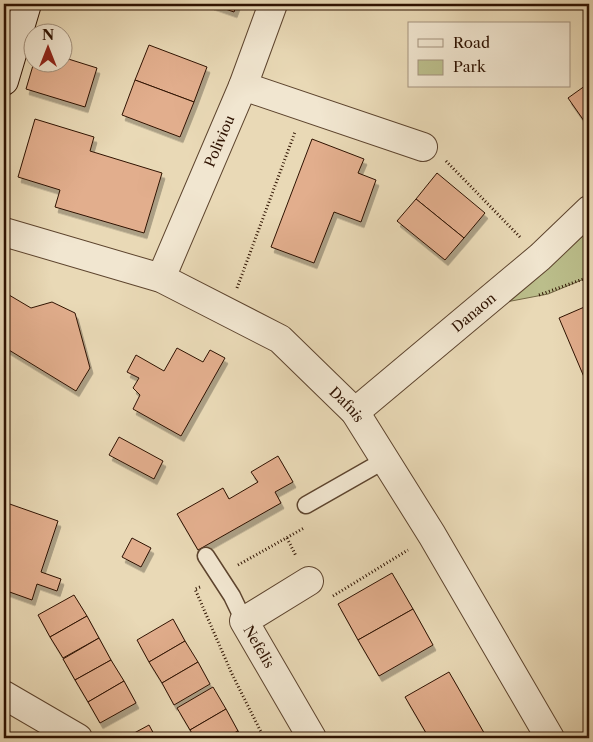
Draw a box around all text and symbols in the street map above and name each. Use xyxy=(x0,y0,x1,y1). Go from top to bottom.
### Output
north arrow xyxy=(22,22,72,72)
legend xyxy=(408,22,570,88)
text: N xyxy=(42,26,54,44)
text: Road xyxy=(453,33,490,52)
text: Park xyxy=(453,57,487,76)
street label: Poliviou xyxy=(200,112,239,170)
street label: Danaon xyxy=(448,289,500,336)
street label: Dafnis xyxy=(325,383,368,426)
street label: Nefelis xyxy=(239,622,278,671)

